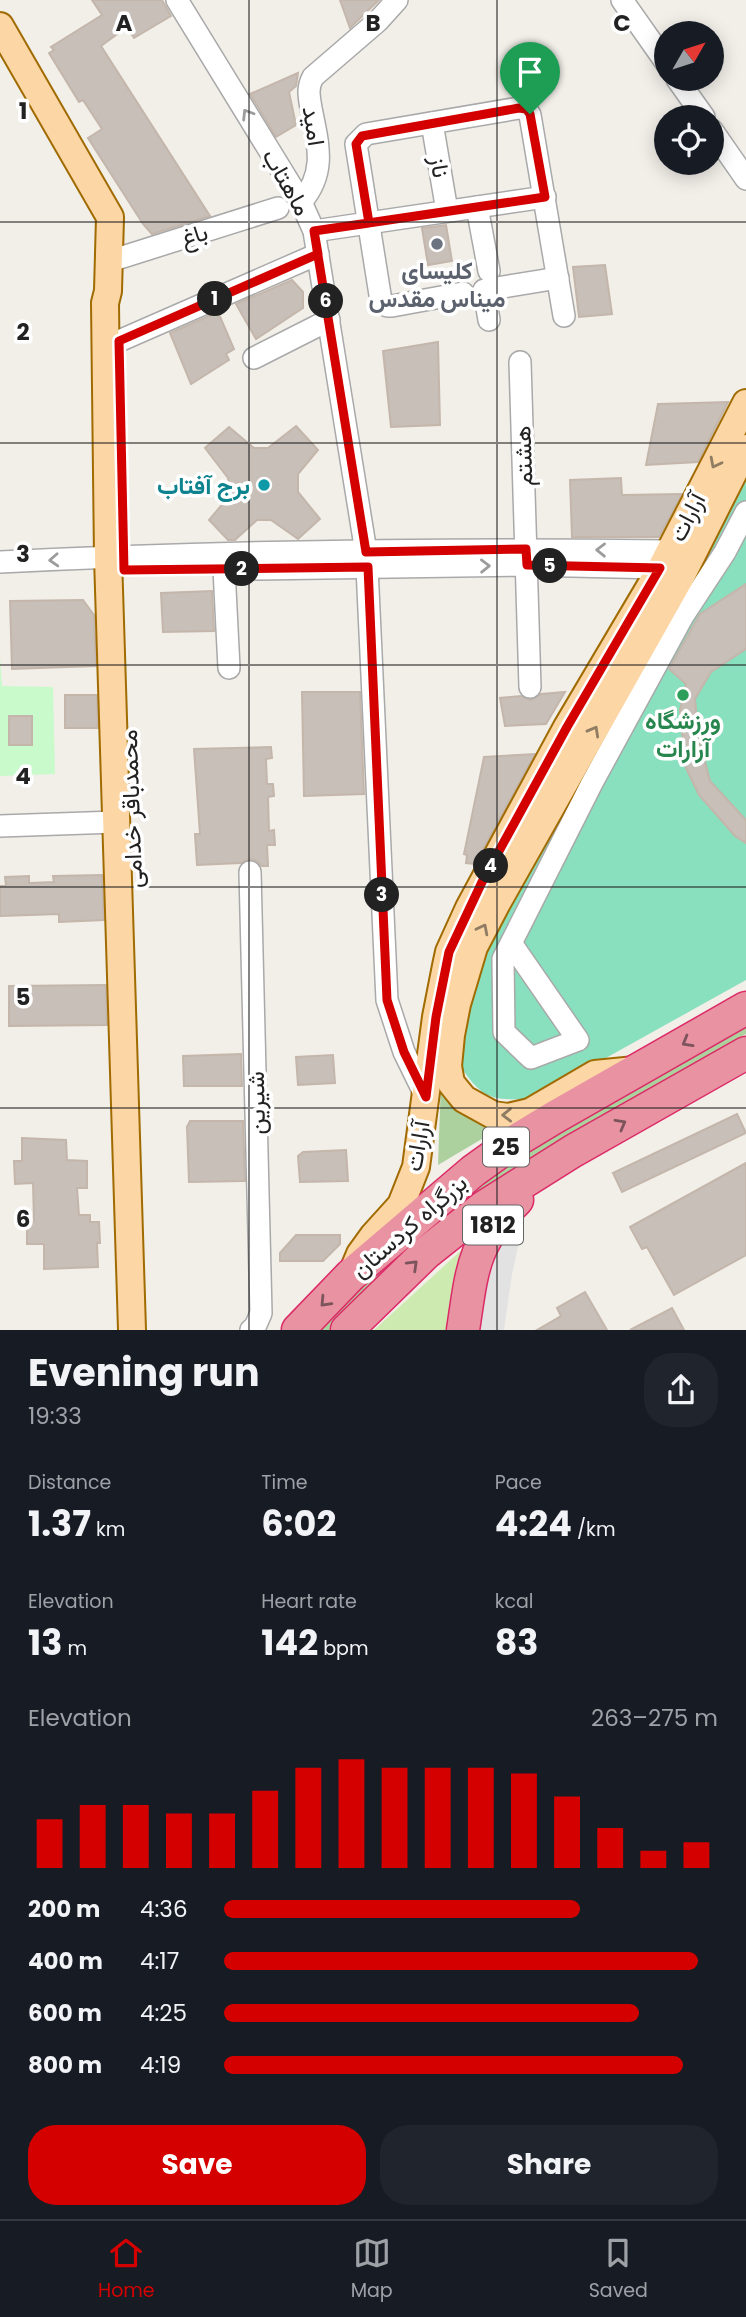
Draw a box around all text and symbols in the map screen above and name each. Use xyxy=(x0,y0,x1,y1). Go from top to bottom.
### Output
text: A xyxy=(116,7,133,39)
text: B xyxy=(365,7,381,39)
text: C xyxy=(613,7,631,39)
north arrow xyxy=(654,21,724,91)
map controls xyxy=(654,21,724,175)
pin xyxy=(500,42,560,114)
icon: arrive xyxy=(511,53,549,91)
text: 1 xyxy=(19,95,27,127)
street label: امید xyxy=(295,104,333,148)
button: locate xyxy=(654,105,724,175)
one-way arrow xyxy=(242,109,255,122)
street label: ماهتاب xyxy=(255,142,319,222)
street label: ناز xyxy=(422,153,458,180)
street label: باغ xyxy=(176,215,212,255)
marker: کلیسای میناس مقدس xyxy=(429,236,445,252)
place label: کلیسای میناس مقدس xyxy=(368,254,506,315)
pin: 1 xyxy=(198,282,232,316)
pin: 6 xyxy=(308,284,344,318)
text: 1 xyxy=(211,285,218,312)
text: 6 xyxy=(319,287,332,314)
text: 2 xyxy=(16,316,30,348)
street label: هشتم xyxy=(505,425,541,487)
one-way arrow xyxy=(709,456,723,468)
place label: برج آفتاب xyxy=(157,469,250,502)
marker: برج آفتاب xyxy=(256,477,272,493)
street label: آرارات xyxy=(661,485,714,547)
text: 3 xyxy=(16,538,30,570)
one-way arrow xyxy=(595,542,606,558)
pin: 5 xyxy=(532,548,568,584)
one-way arrow xyxy=(48,552,59,567)
pin: 2 xyxy=(224,552,260,586)
text: 5 xyxy=(543,552,556,579)
text: 2 xyxy=(236,555,247,582)
one-way arrow xyxy=(480,558,490,574)
marker: ورزشگاه آرارات xyxy=(675,687,691,703)
place label: ورزشگاه آرارات xyxy=(645,704,721,765)
one-way arrow xyxy=(586,725,599,738)
street label: محمدباقر خدامی xyxy=(112,729,150,889)
text: 4 xyxy=(15,760,31,792)
pin: 4 xyxy=(474,848,508,884)
text: 4 xyxy=(484,852,497,879)
pin: 3 xyxy=(364,878,400,912)
text: 3 xyxy=(376,881,387,908)
one-way arrow xyxy=(475,924,489,936)
text: 5 xyxy=(16,981,30,1013)
one-way arrow xyxy=(681,1034,694,1047)
street label: شیرین xyxy=(239,1071,273,1135)
one-way arrow xyxy=(501,1107,512,1122)
street label: آرارات xyxy=(396,1116,438,1174)
one-way arrow xyxy=(614,1119,626,1132)
road number: 25 xyxy=(483,1128,529,1166)
street label: بزرگراه کردستان xyxy=(344,1166,474,1286)
text: 6 xyxy=(16,1203,30,1235)
road number: 1812 xyxy=(463,1206,523,1244)
one-way arrow xyxy=(405,1261,418,1274)
one-way arrow xyxy=(320,1294,333,1307)
text: Evening run xyxy=(28,1346,260,1399)
button: share xyxy=(644,1353,718,1427)
text: 19:33 xyxy=(28,1400,82,1432)
text: Distance xyxy=(28,1469,111,1496)
text: Time xyxy=(261,1469,308,1496)
text: Pace xyxy=(495,1469,542,1496)
text: 1.37 xyxy=(28,1499,91,1548)
text: 6:02 xyxy=(261,1499,336,1548)
text: 4:24 xyxy=(495,1499,572,1548)
text: km xyxy=(91,1516,125,1543)
text: /km xyxy=(572,1516,615,1543)
text: Elevation xyxy=(28,1588,114,1615)
text: Heart rate xyxy=(261,1588,357,1615)
text: kcal xyxy=(495,1588,534,1615)
text: 13 xyxy=(28,1618,62,1667)
text: 142 xyxy=(261,1618,318,1667)
text: 83 xyxy=(495,1618,539,1667)
text: m xyxy=(62,1635,87,1662)
text: bpm xyxy=(318,1635,369,1662)
text: Elevation xyxy=(28,1702,132,1734)
text: 263–275 m xyxy=(591,1702,718,1734)
text: 200 m xyxy=(28,1893,100,1925)
text: 4:36 xyxy=(140,1893,188,1925)
text: 400 m xyxy=(28,1945,103,1977)
text: 4:17 xyxy=(140,1945,179,1977)
text: 600 m xyxy=(28,1997,102,2029)
text: 4:25 xyxy=(140,1997,187,2029)
text: 800 m xyxy=(28,2049,102,2081)
text: 4:19 xyxy=(140,2049,181,2081)
button: Save xyxy=(28,2125,366,2205)
button: Share xyxy=(380,2125,718,2205)
tab: Home xyxy=(98,2234,155,2305)
tab: Map xyxy=(351,2234,393,2305)
tab: Saved xyxy=(589,2234,648,2305)

